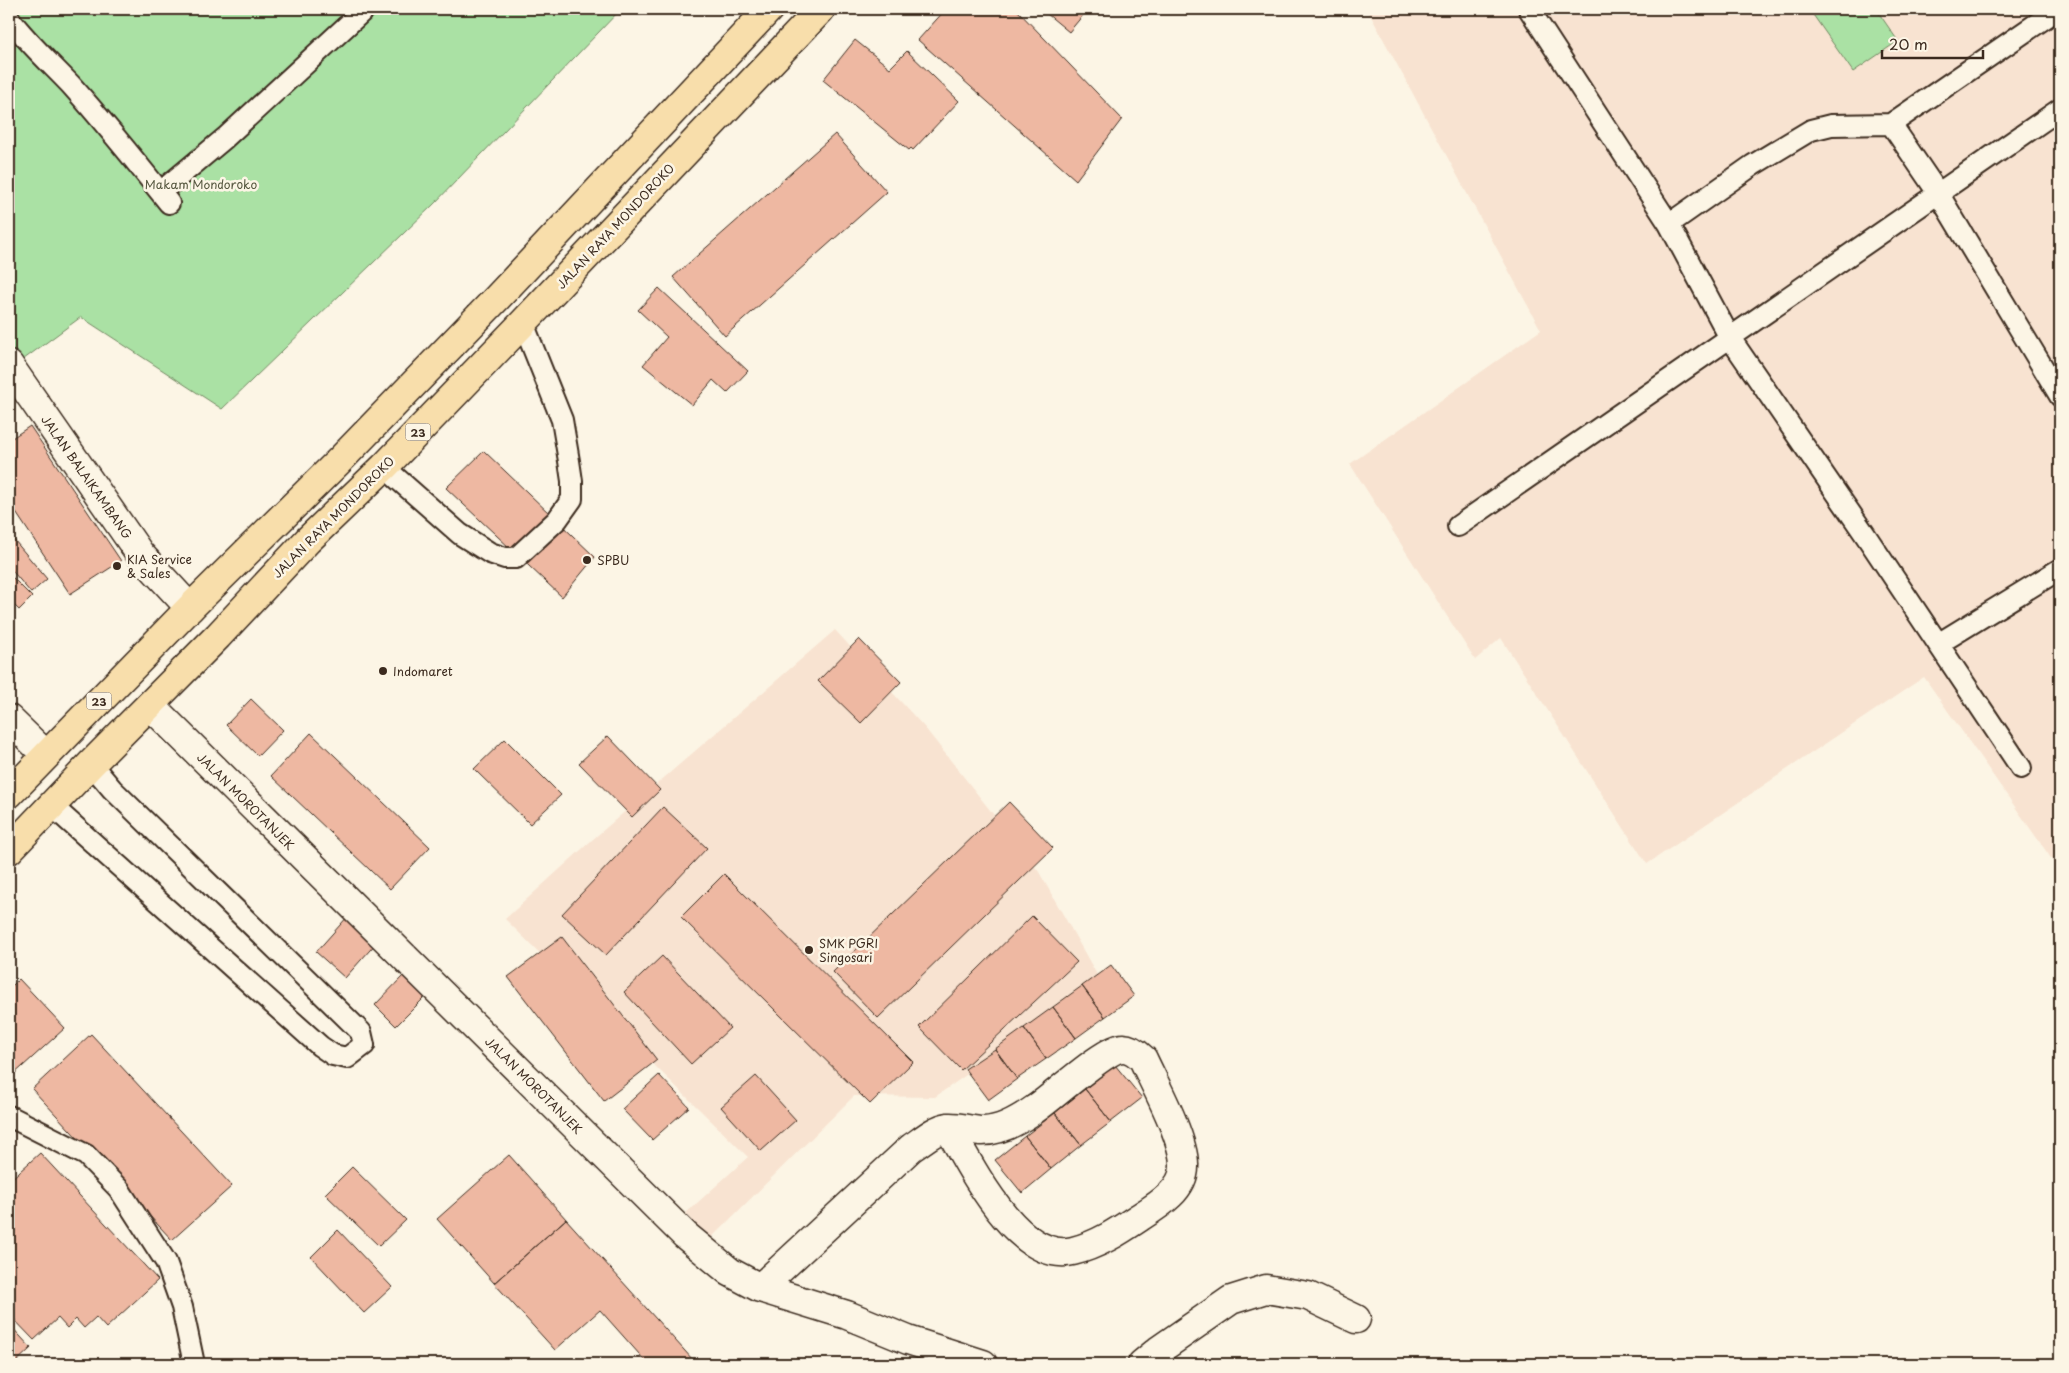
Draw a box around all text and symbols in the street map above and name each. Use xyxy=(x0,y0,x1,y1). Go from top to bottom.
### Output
scale bar xyxy=(1882,28,1983,60)
text: 20 m xyxy=(1889,32,1928,55)
street label: JALAN RAYA MONDOROKO xyxy=(552,159,678,293)
park label: Makam Mondoroko xyxy=(145,175,257,193)
street label: JALAN BALAIKAMBANG xyxy=(37,411,137,543)
road number: 23 xyxy=(406,424,430,441)
street label: JALAN RAYA MONDOROKO xyxy=(268,452,398,582)
place label: KIA Service & Sales xyxy=(127,550,192,582)
place label: SPBU xyxy=(597,551,629,569)
marker: SPBU xyxy=(581,554,593,566)
marker: KIA Service & Sales xyxy=(111,560,123,572)
place label: Indomaret xyxy=(393,662,453,680)
marker: Indomaret xyxy=(377,665,389,677)
road number: 23 xyxy=(86,692,112,709)
street label: JALAN MOROTANJEK xyxy=(193,748,299,854)
place label: SMK PGRI Singosari xyxy=(819,934,878,966)
marker: SMK PGRI Singosari xyxy=(803,944,815,956)
street label: JALAN MOROTANJEK xyxy=(481,1032,587,1138)

